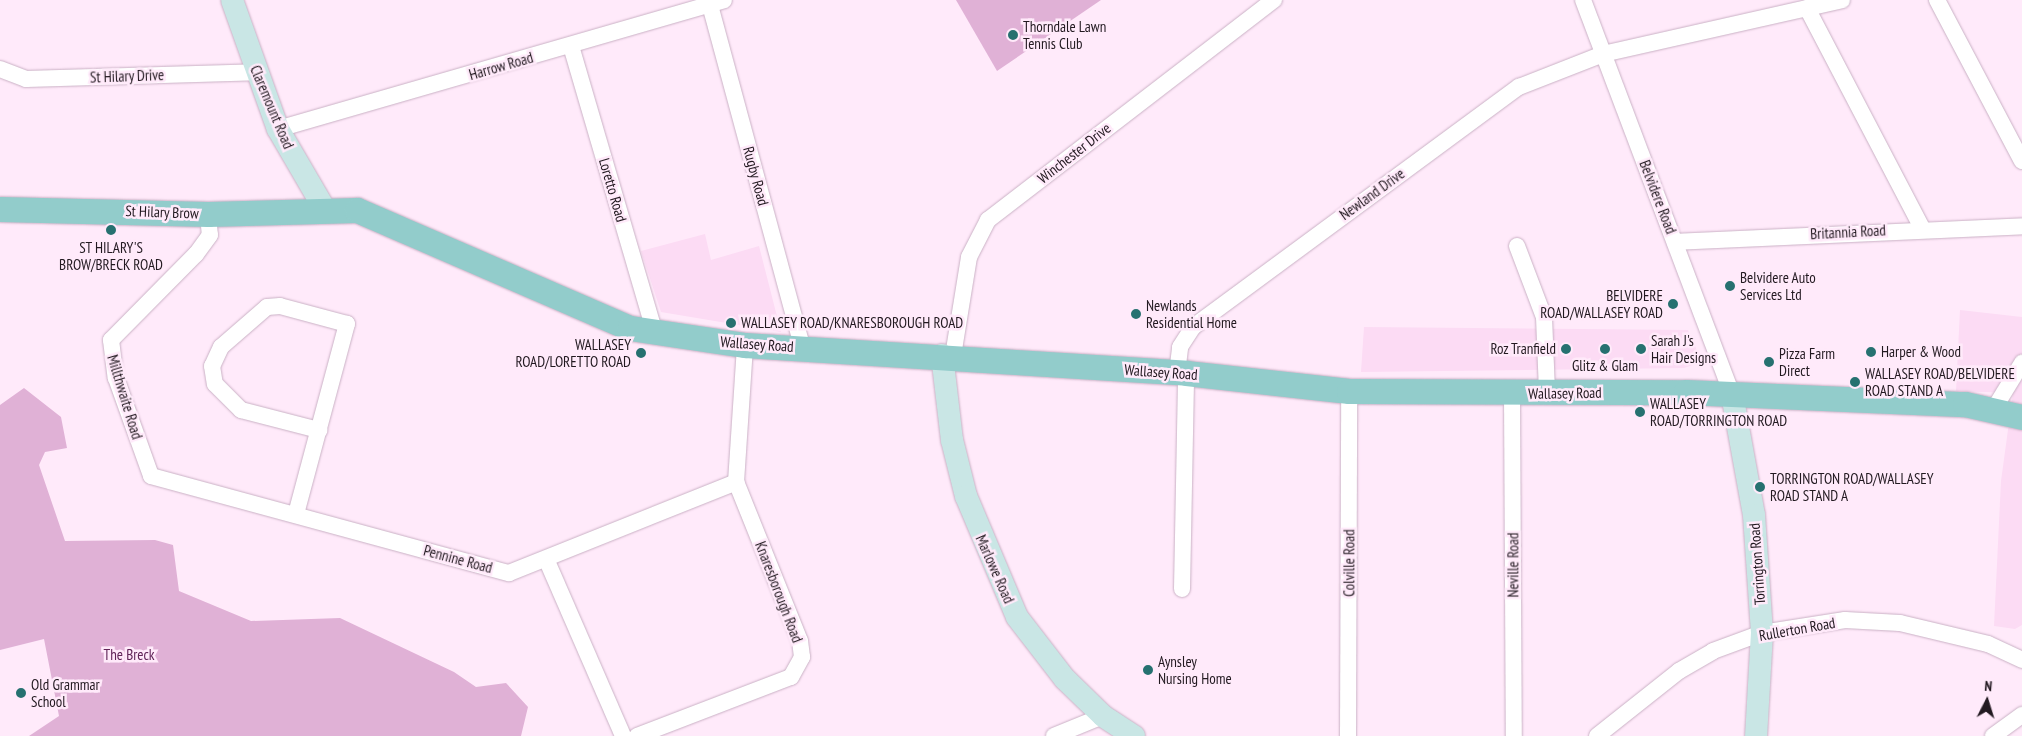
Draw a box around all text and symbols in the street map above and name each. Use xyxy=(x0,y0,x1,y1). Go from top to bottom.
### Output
place label: Thorndale Lawn Tennis Club xyxy=(1023,17,1106,52)
marker: Thorndale Lawn Tennis Club xyxy=(1007,29,1019,41)
street label: Harrow Road xyxy=(467,48,535,84)
street label: Claremount Road xyxy=(246,63,298,151)
street label: St Hilary Drive xyxy=(89,66,165,86)
street label: Winchester Drive xyxy=(1034,119,1114,187)
street label: Rugby Road xyxy=(739,144,773,208)
street label: Loretto Road xyxy=(595,156,631,224)
street label: Belvidere Road xyxy=(1636,158,1680,236)
street label: Newland Drive xyxy=(1336,164,1408,224)
street label: St Hilary Brow xyxy=(125,202,199,222)
street label: Britannia Road xyxy=(1810,221,1886,243)
marker: ST HILARY'S BROW/BRECK ROAD xyxy=(105,224,117,236)
place label: ST HILARY'S BROW/BRECK ROAD xyxy=(59,238,163,273)
place label: Belvidere Auto Services Ltd xyxy=(1740,268,1816,303)
marker: Belvidere Auto Services Ltd xyxy=(1724,280,1736,292)
place label: BELVIDERE ROAD/WALLASEY ROAD xyxy=(1540,286,1663,321)
place label: Newlands Residential Home xyxy=(1146,296,1237,331)
marker: BELVIDERE ROAD/WALLASEY ROAD xyxy=(1667,298,1679,310)
marker: Newlands Residential Home xyxy=(1130,308,1142,320)
place label: WALLASEY ROAD/KNARESBOROUGH ROAD xyxy=(741,314,963,332)
marker: WALLASEY ROAD/KNARESBOROUGH ROAD xyxy=(725,317,737,329)
place label: Sarah J's Hair Designs xyxy=(1651,331,1716,366)
street label: Wallasey Road xyxy=(719,332,795,356)
place label: WALLASEY ROAD/LORETTO ROAD xyxy=(515,335,631,370)
place label: Roz Tranfield xyxy=(1490,340,1556,358)
marker: Roz Tranfield xyxy=(1560,343,1572,355)
marker: Glitz & Glam xyxy=(1599,343,1611,355)
marker: Sarah J's Hair Designs xyxy=(1635,343,1647,355)
place label: Harper & Wood xyxy=(1881,343,1961,361)
place label: Pizza Farm Direct xyxy=(1779,344,1835,379)
marker: Harper & Wood xyxy=(1865,346,1877,358)
marker: WALLASEY ROAD/LORETTO ROAD xyxy=(635,347,647,359)
street label: Millthwaite Road xyxy=(104,352,146,442)
marker: Pizza Farm Direct xyxy=(1763,356,1775,368)
place label: Glitz & Glam xyxy=(1572,357,1638,375)
street label: Wallasey Road xyxy=(1123,360,1199,384)
place label: WALLASEY ROAD/BELVIDERE ROAD STAND A xyxy=(1865,364,2015,399)
marker: WALLASEY ROAD/BELVIDERE ROAD STAND A xyxy=(1849,376,1861,388)
street label: Wallasey Road xyxy=(1528,383,1602,403)
place label: WALLASEY ROAD/TORRINGTON ROAD xyxy=(1650,394,1787,429)
marker: WALLASEY ROAD/TORRINGTON ROAD xyxy=(1634,406,1646,418)
place label: TORRINGTON ROAD/WALLASEY ROAD STAND A xyxy=(1770,469,1934,504)
marker: TORRINGTON ROAD/WALLASEY ROAD STAND A xyxy=(1754,481,1766,493)
street label: Torrington Road xyxy=(1745,522,1769,606)
street label: Colville Road xyxy=(1340,529,1358,597)
street label: Marlowe Road xyxy=(972,532,1018,606)
street label: Neville Road xyxy=(1504,532,1522,598)
street label: Knaresborough Road xyxy=(751,539,807,645)
street label: Pennine Road xyxy=(422,541,494,577)
street label: Rullerton Road xyxy=(1757,613,1837,645)
park label: The Breck xyxy=(103,646,155,664)
place label: Aynsley Nursing Home xyxy=(1158,652,1232,687)
marker: Aynsley Nursing Home xyxy=(1142,664,1154,676)
place label: Old Grammar School xyxy=(31,675,100,710)
north arrow xyxy=(1962,676,2012,726)
text: N xyxy=(1984,677,1993,695)
marker: Old Grammar School xyxy=(15,687,27,699)

